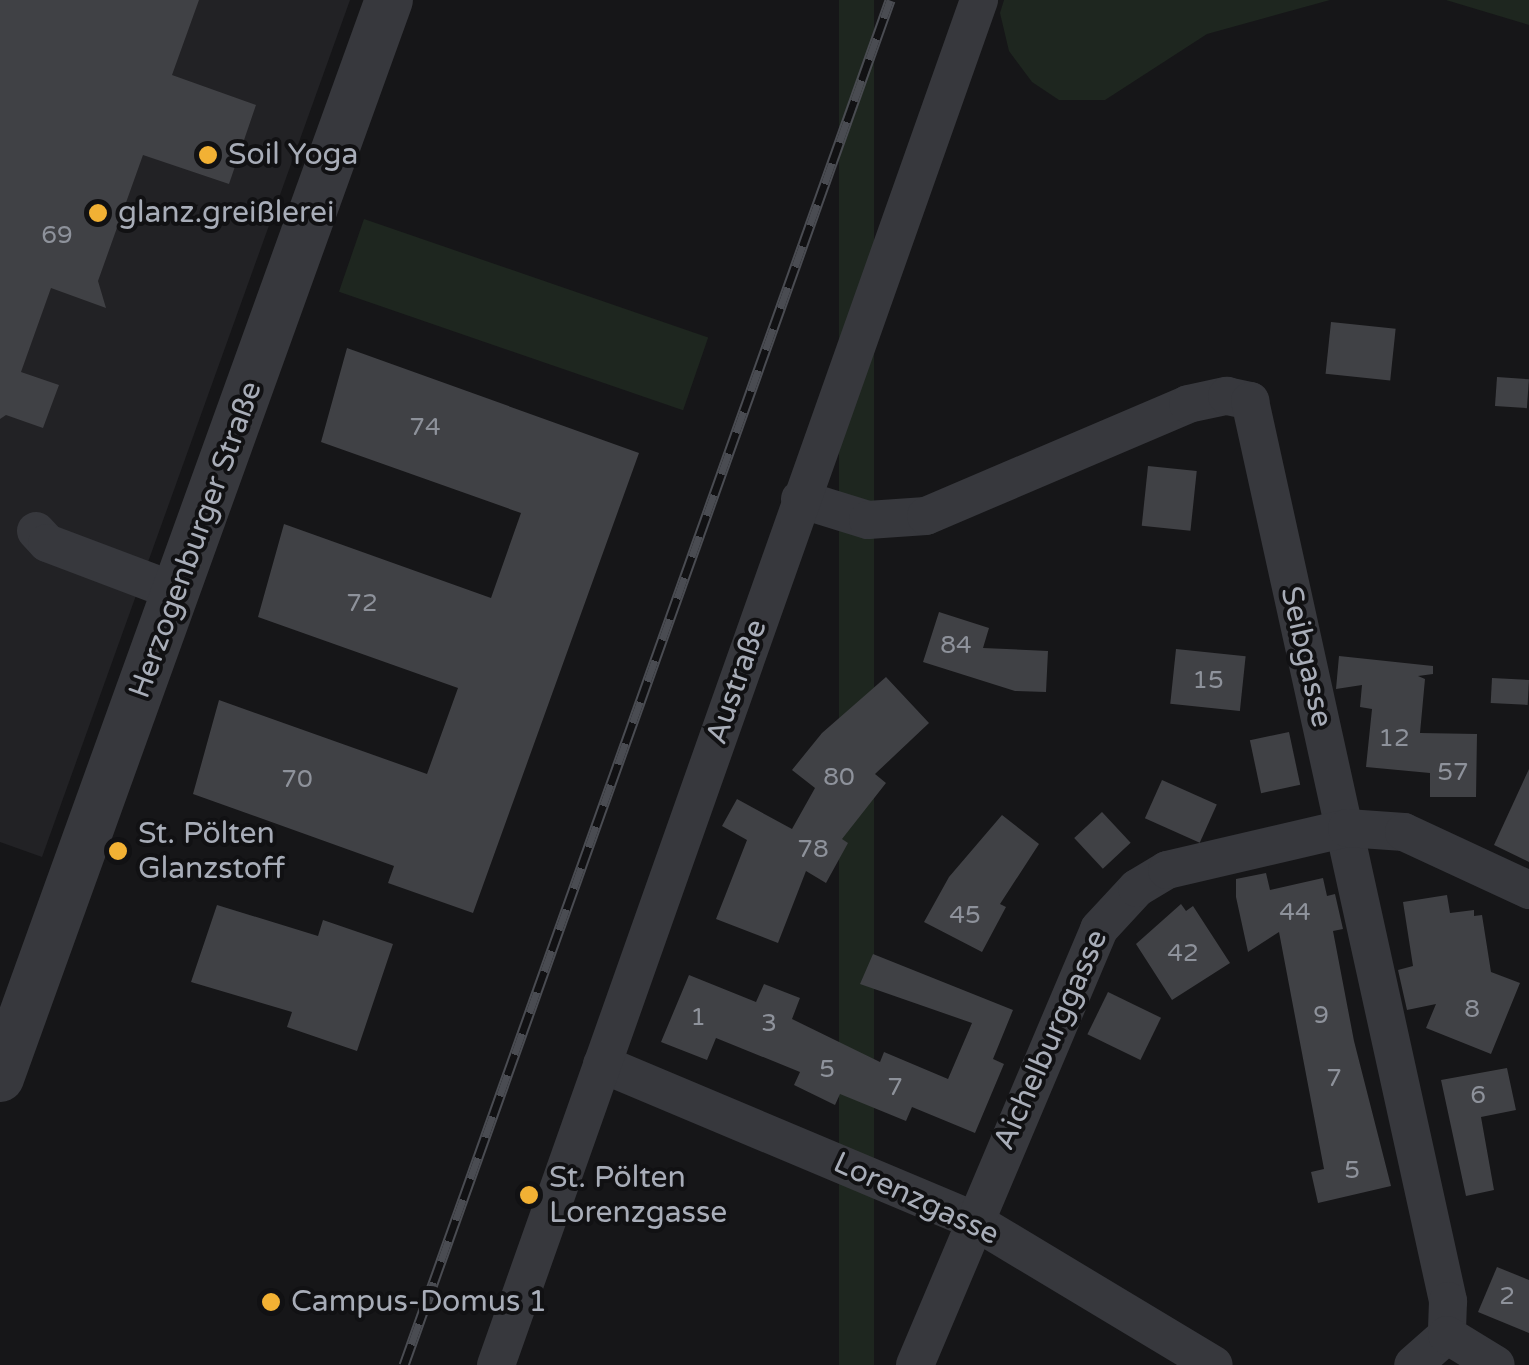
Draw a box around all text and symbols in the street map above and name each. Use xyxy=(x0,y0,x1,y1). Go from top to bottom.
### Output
place label: Soil Yoga xyxy=(228,137,358,173)
marker: Soil Yoga xyxy=(197,144,219,166)
place label: glanz.greißlerei xyxy=(118,195,335,231)
marker: glanz.greißlerei xyxy=(87,202,109,224)
house number: 69 xyxy=(41,220,73,250)
street label: Herzogenburger Straße xyxy=(122,377,270,703)
house number: 74 xyxy=(409,412,441,442)
street label: Seibgasse xyxy=(1272,583,1340,731)
house number: 72 xyxy=(346,588,378,618)
street label: Austraße xyxy=(699,615,775,749)
house number: 84 xyxy=(940,630,972,660)
house number: 15 xyxy=(1192,665,1224,695)
house number: 12 xyxy=(1378,723,1410,753)
house number: 57 xyxy=(1437,757,1469,787)
house number: 80 xyxy=(823,762,855,792)
house number: 70 xyxy=(281,764,313,794)
place label: St. Pölten Glanzstoff xyxy=(138,816,285,886)
house number: 78 xyxy=(797,834,829,864)
marker: St. Pölten Glanzstoff xyxy=(107,840,129,862)
house number: 44 xyxy=(1279,897,1311,927)
house number: 45 xyxy=(949,900,981,930)
street label: Aichelburggasse xyxy=(986,924,1116,1156)
house number: 42 xyxy=(1167,938,1199,968)
house number: 8 xyxy=(1464,994,1480,1024)
house number: 9 xyxy=(1313,1000,1329,1030)
house number: 1 xyxy=(690,1002,706,1032)
house number: 3 xyxy=(761,1008,777,1038)
house number: 5 xyxy=(819,1054,835,1084)
house number: 7 xyxy=(1326,1063,1342,1093)
house number: 7 xyxy=(887,1072,903,1102)
house number: 6 xyxy=(1470,1080,1486,1110)
street label: Lorenzgasse xyxy=(828,1145,1004,1253)
house number: 5 xyxy=(1344,1155,1360,1185)
place label: St. Pölten Lorenzgasse xyxy=(549,1160,727,1230)
marker: St. Pölten Lorenzgasse xyxy=(518,1184,540,1206)
house number: 2 xyxy=(1499,1281,1515,1311)
place label: Campus-Domus 1 xyxy=(291,1284,547,1320)
marker: Campus-Domus 1 xyxy=(260,1291,282,1313)

